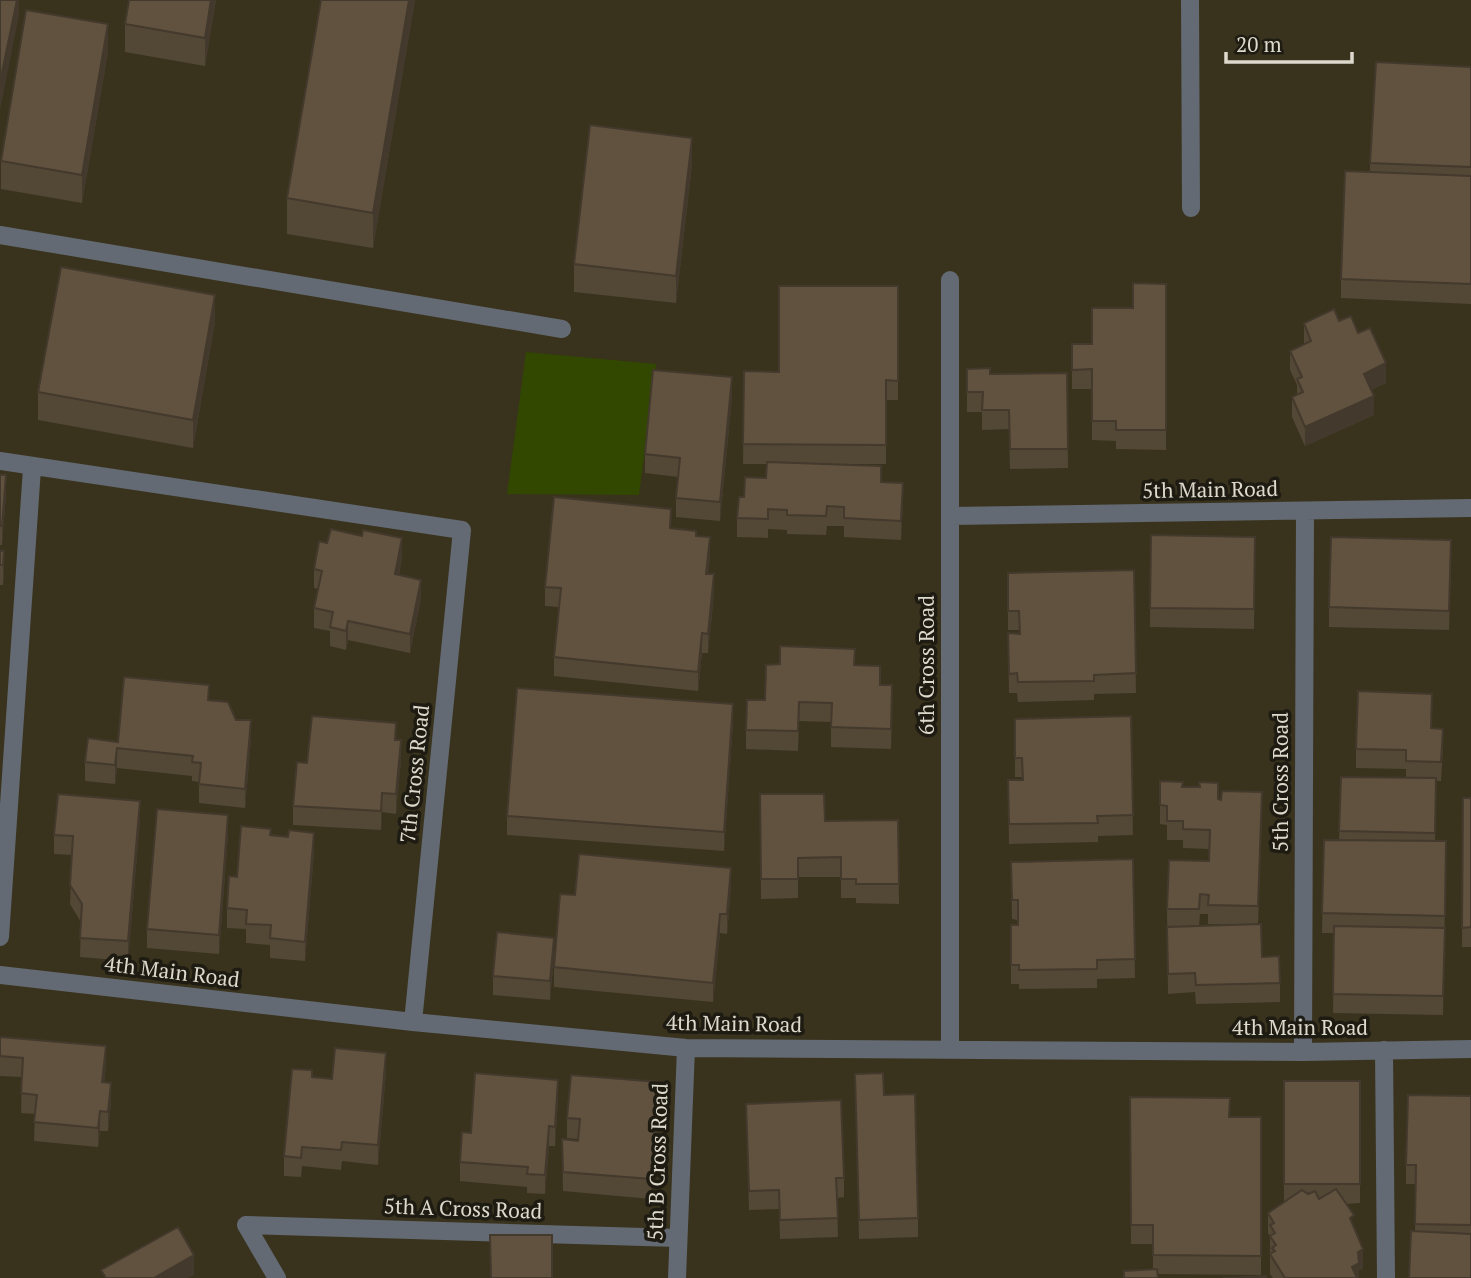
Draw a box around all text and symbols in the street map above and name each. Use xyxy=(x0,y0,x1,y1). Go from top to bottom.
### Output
scale bar xyxy=(1226,21,1352,65)
text: 20 m xyxy=(1236,30,1282,58)
street label: 5th Main Road xyxy=(1142,474,1279,504)
street label: 6th Cross Road xyxy=(912,595,940,735)
street label: 7th Cross Road xyxy=(393,703,435,844)
street label: 5th Cross Road xyxy=(1266,712,1294,852)
street label: 4th Main Road xyxy=(103,949,242,993)
street label: 4th Main Road xyxy=(666,1008,803,1038)
street label: 4th Main Road xyxy=(1232,1013,1368,1041)
street label: 5th B Cross Road xyxy=(640,1082,674,1241)
street label: 5th A Cross Road xyxy=(383,1191,543,1225)

